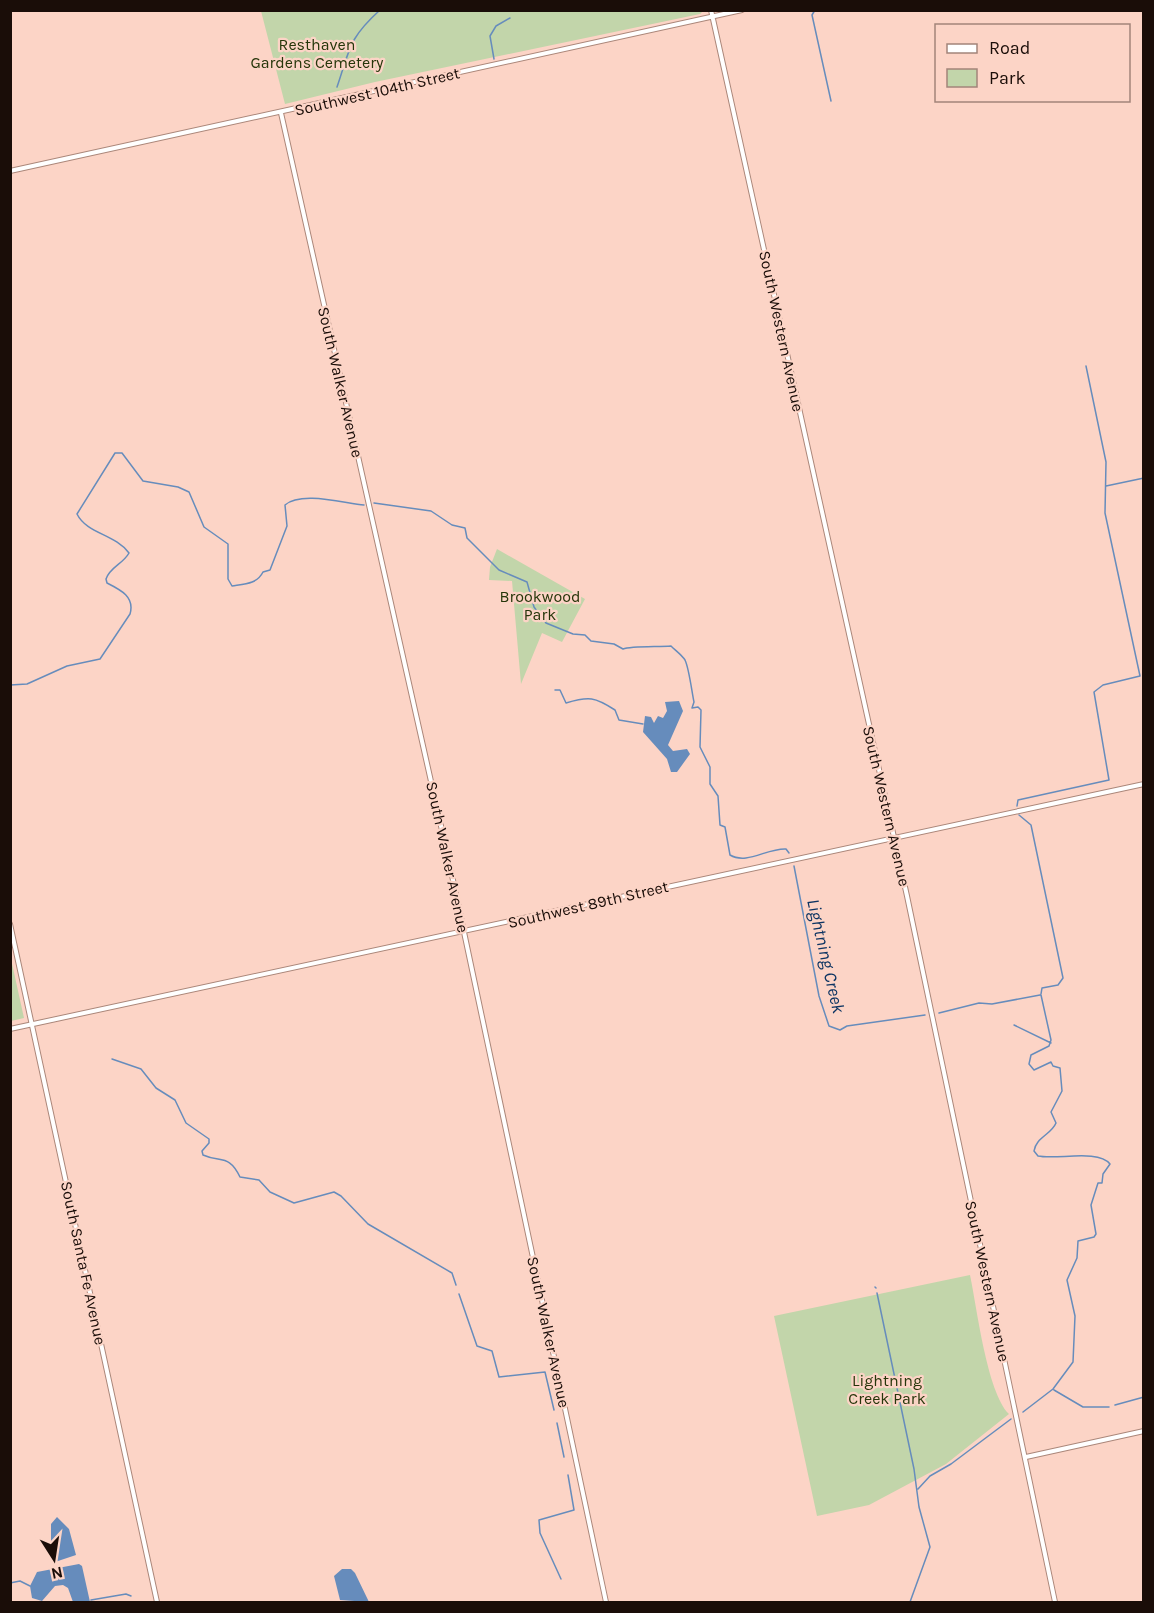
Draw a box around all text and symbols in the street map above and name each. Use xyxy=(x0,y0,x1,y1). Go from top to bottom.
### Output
legend xyxy=(935,24,1130,102)
park label: Resthaven Gardens Cemetery xyxy=(250,35,384,72)
text: Road xyxy=(989,37,1030,59)
street label: Southwest 104th Street xyxy=(293,63,462,120)
text: Park xyxy=(989,67,1026,89)
street label: South Western Avenue xyxy=(755,249,808,413)
street label: South Walker Avenue xyxy=(314,305,367,459)
park label: Brookwood Park xyxy=(500,587,580,624)
street label: South Western Avenue xyxy=(859,724,914,888)
street label: South Walker Avenue xyxy=(422,780,473,934)
street label: Southwest 89th Street xyxy=(506,877,670,932)
water label: Lightning Creek xyxy=(802,897,850,1016)
street label: South Santa Fe Avenue xyxy=(57,1179,110,1347)
street label: South Western Avenue xyxy=(961,1199,1014,1363)
street label: South Walker Avenue xyxy=(523,1255,574,1409)
park label: Lightning Creek Park xyxy=(848,1371,926,1408)
north arrow xyxy=(24,1529,84,1589)
text: N xyxy=(49,1563,65,1584)

